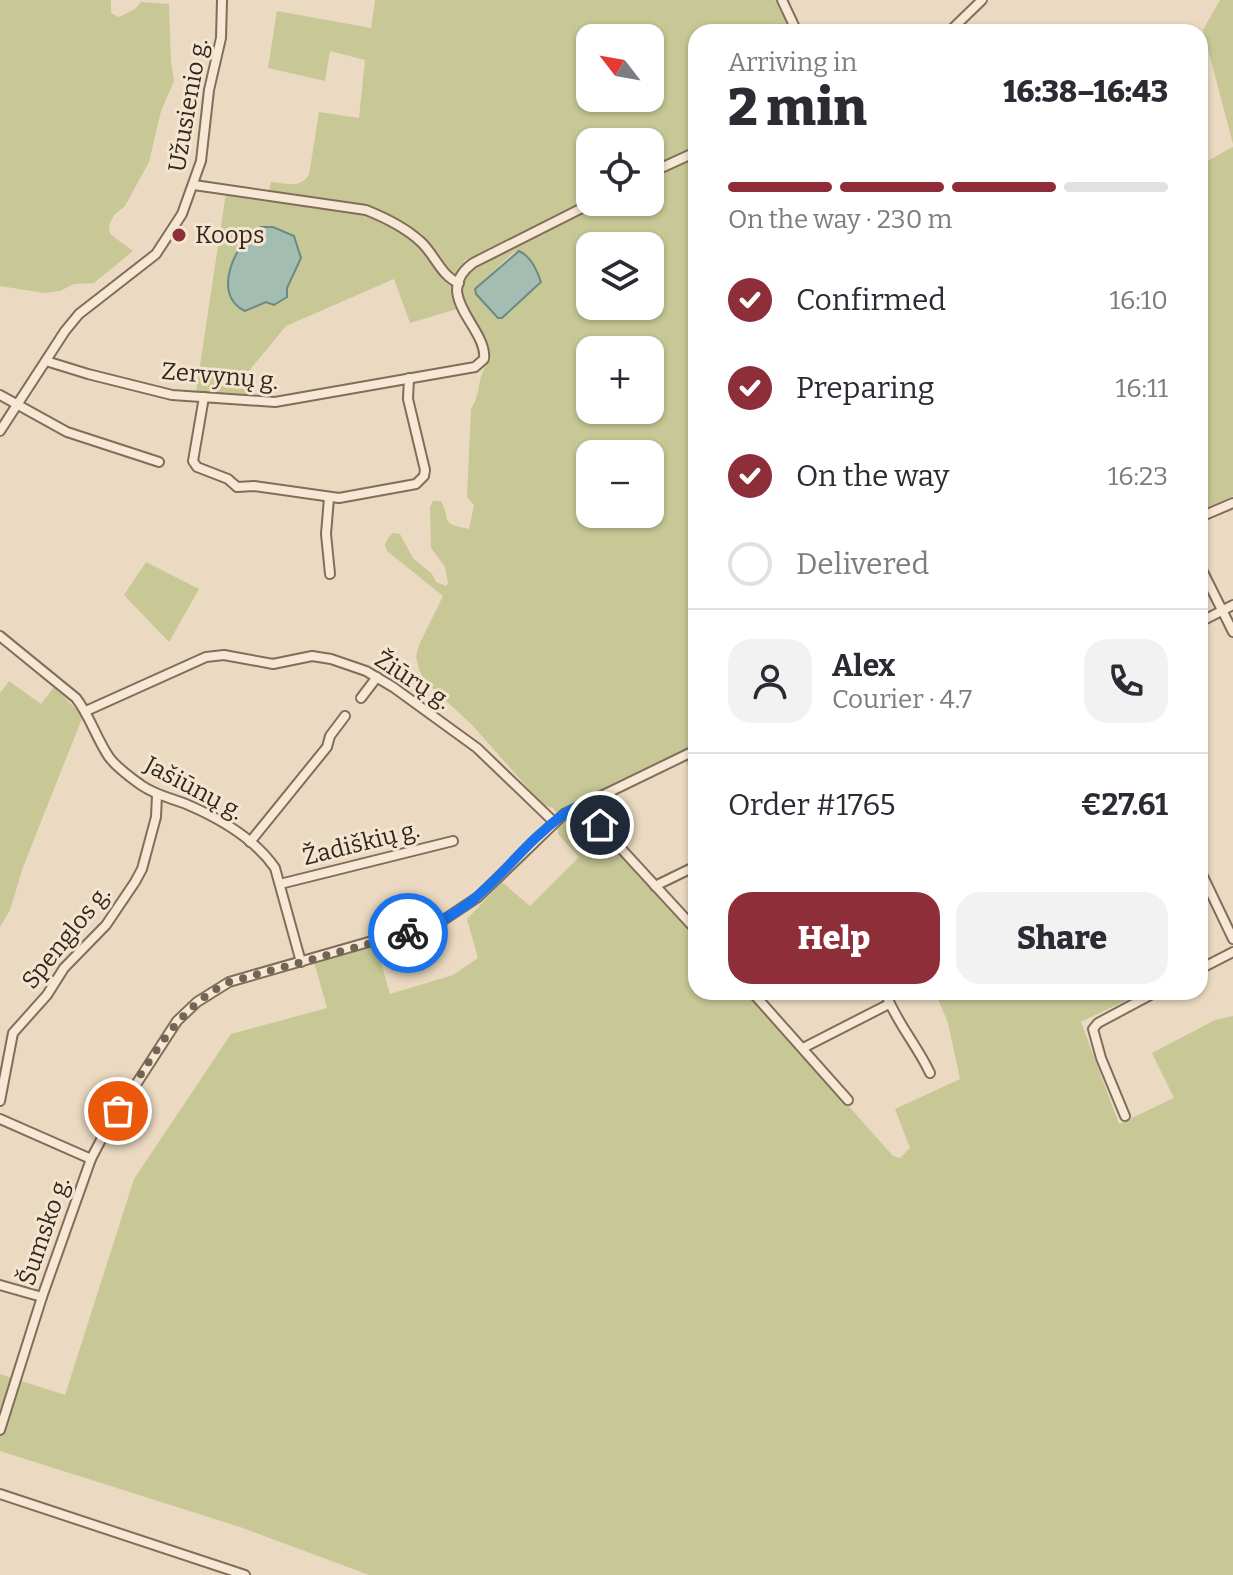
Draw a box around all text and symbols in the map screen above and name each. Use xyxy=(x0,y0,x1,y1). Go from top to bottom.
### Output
north arrow xyxy=(576,24,664,112)
map controls xyxy=(576,24,664,528)
street label: Užusienio g. xyxy=(162,36,214,174)
text: Arriving in xyxy=(728,47,857,78)
text: 16:38–16:43 xyxy=(1003,74,1168,110)
text: 2 min xyxy=(728,76,867,139)
button: locate xyxy=(576,128,664,216)
text: On the way · 230 m xyxy=(728,204,952,235)
place label: Koops xyxy=(195,221,264,249)
marker: Koops xyxy=(170,226,188,244)
button: layers xyxy=(576,232,664,320)
icon: check xyxy=(728,278,772,322)
text: Confirmed xyxy=(796,282,946,318)
text: 16:10 xyxy=(1109,285,1168,316)
button: + xyxy=(576,336,664,424)
street label: Zervynų g. xyxy=(160,357,280,395)
icon: check xyxy=(728,366,772,410)
text: Preparing xyxy=(796,370,934,406)
text: 16:11 xyxy=(1116,373,1168,404)
button: − xyxy=(576,440,664,528)
icon: check xyxy=(728,454,772,498)
text: On the way xyxy=(796,458,949,494)
text: 16:23 xyxy=(1108,461,1168,492)
text: Delivered xyxy=(796,546,929,582)
button: person xyxy=(728,639,812,723)
button: phone xyxy=(1084,639,1168,723)
street label: Žiūrų g. xyxy=(370,644,457,715)
text: Alex xyxy=(832,648,895,684)
text: Courier · 4.7 xyxy=(832,684,972,715)
street label: Jašiūnų g. xyxy=(139,750,248,826)
text: Order #1765 xyxy=(728,787,896,823)
text: €27.61 xyxy=(1081,787,1168,823)
pin xyxy=(566,791,634,859)
icon: home xyxy=(578,803,622,847)
street label: Žadiškių g. xyxy=(299,814,422,871)
street label: Spenglos g. xyxy=(16,880,116,994)
button: Help xyxy=(728,892,940,984)
button: Share xyxy=(956,892,1168,984)
courier xyxy=(368,893,448,973)
icon: bike xyxy=(386,911,430,955)
pin xyxy=(84,1077,152,1145)
icon: bag xyxy=(96,1089,140,1133)
street label: Šumsko g. xyxy=(11,1173,76,1289)

